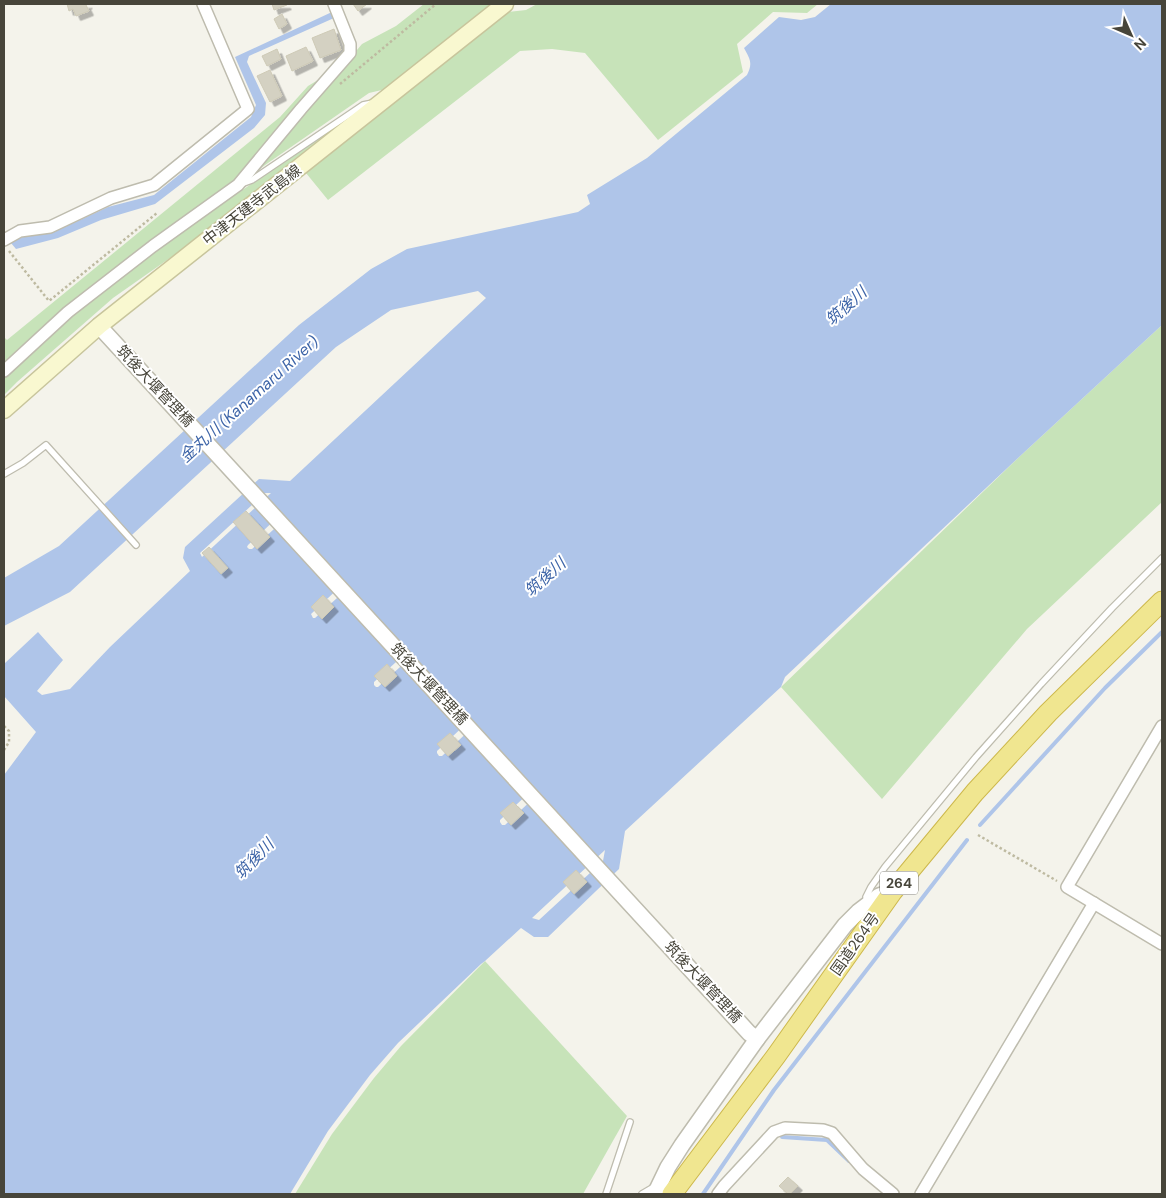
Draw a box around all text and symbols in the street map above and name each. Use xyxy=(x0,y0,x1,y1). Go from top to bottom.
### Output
north arrow xyxy=(1106,10,1156,60)
text: N xyxy=(1130,34,1150,54)
street label: 中津天建寺武島線 xyxy=(199,160,305,250)
water label: 筑後川 xyxy=(821,281,872,330)
water label: 金丸川 (Kanamaru River) xyxy=(175,331,323,467)
street label: 筑後大堰管理橋 xyxy=(112,341,198,431)
water label: 筑後川 xyxy=(520,552,571,601)
street label: 筑後大堰管理橋 xyxy=(386,639,472,729)
water label: 筑後川 xyxy=(230,833,280,884)
road number: 264 xyxy=(880,871,918,894)
street label: 国道264号 xyxy=(826,909,884,979)
street label: 筑後大堰管理橋 xyxy=(660,937,746,1027)

